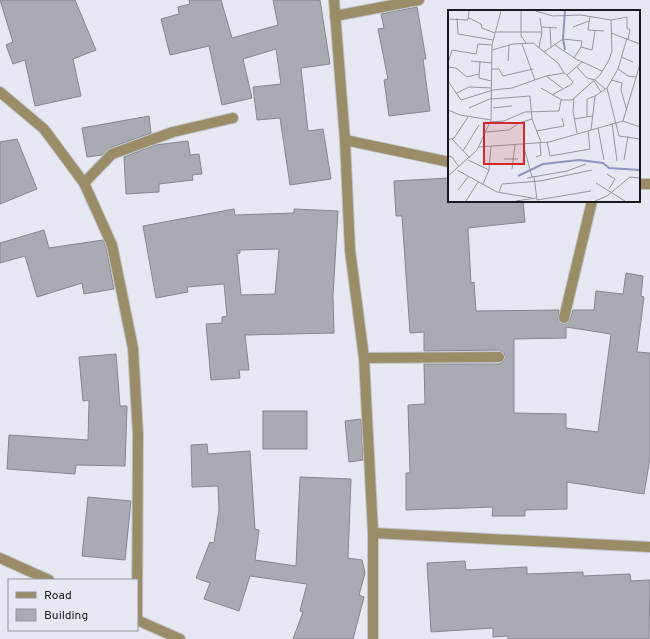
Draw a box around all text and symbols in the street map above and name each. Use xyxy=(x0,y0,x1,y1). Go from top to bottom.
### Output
inset map xyxy=(448,10,640,202)
legend xyxy=(8,579,138,631)
text: Road xyxy=(44,588,72,604)
text: Building xyxy=(44,608,88,624)

